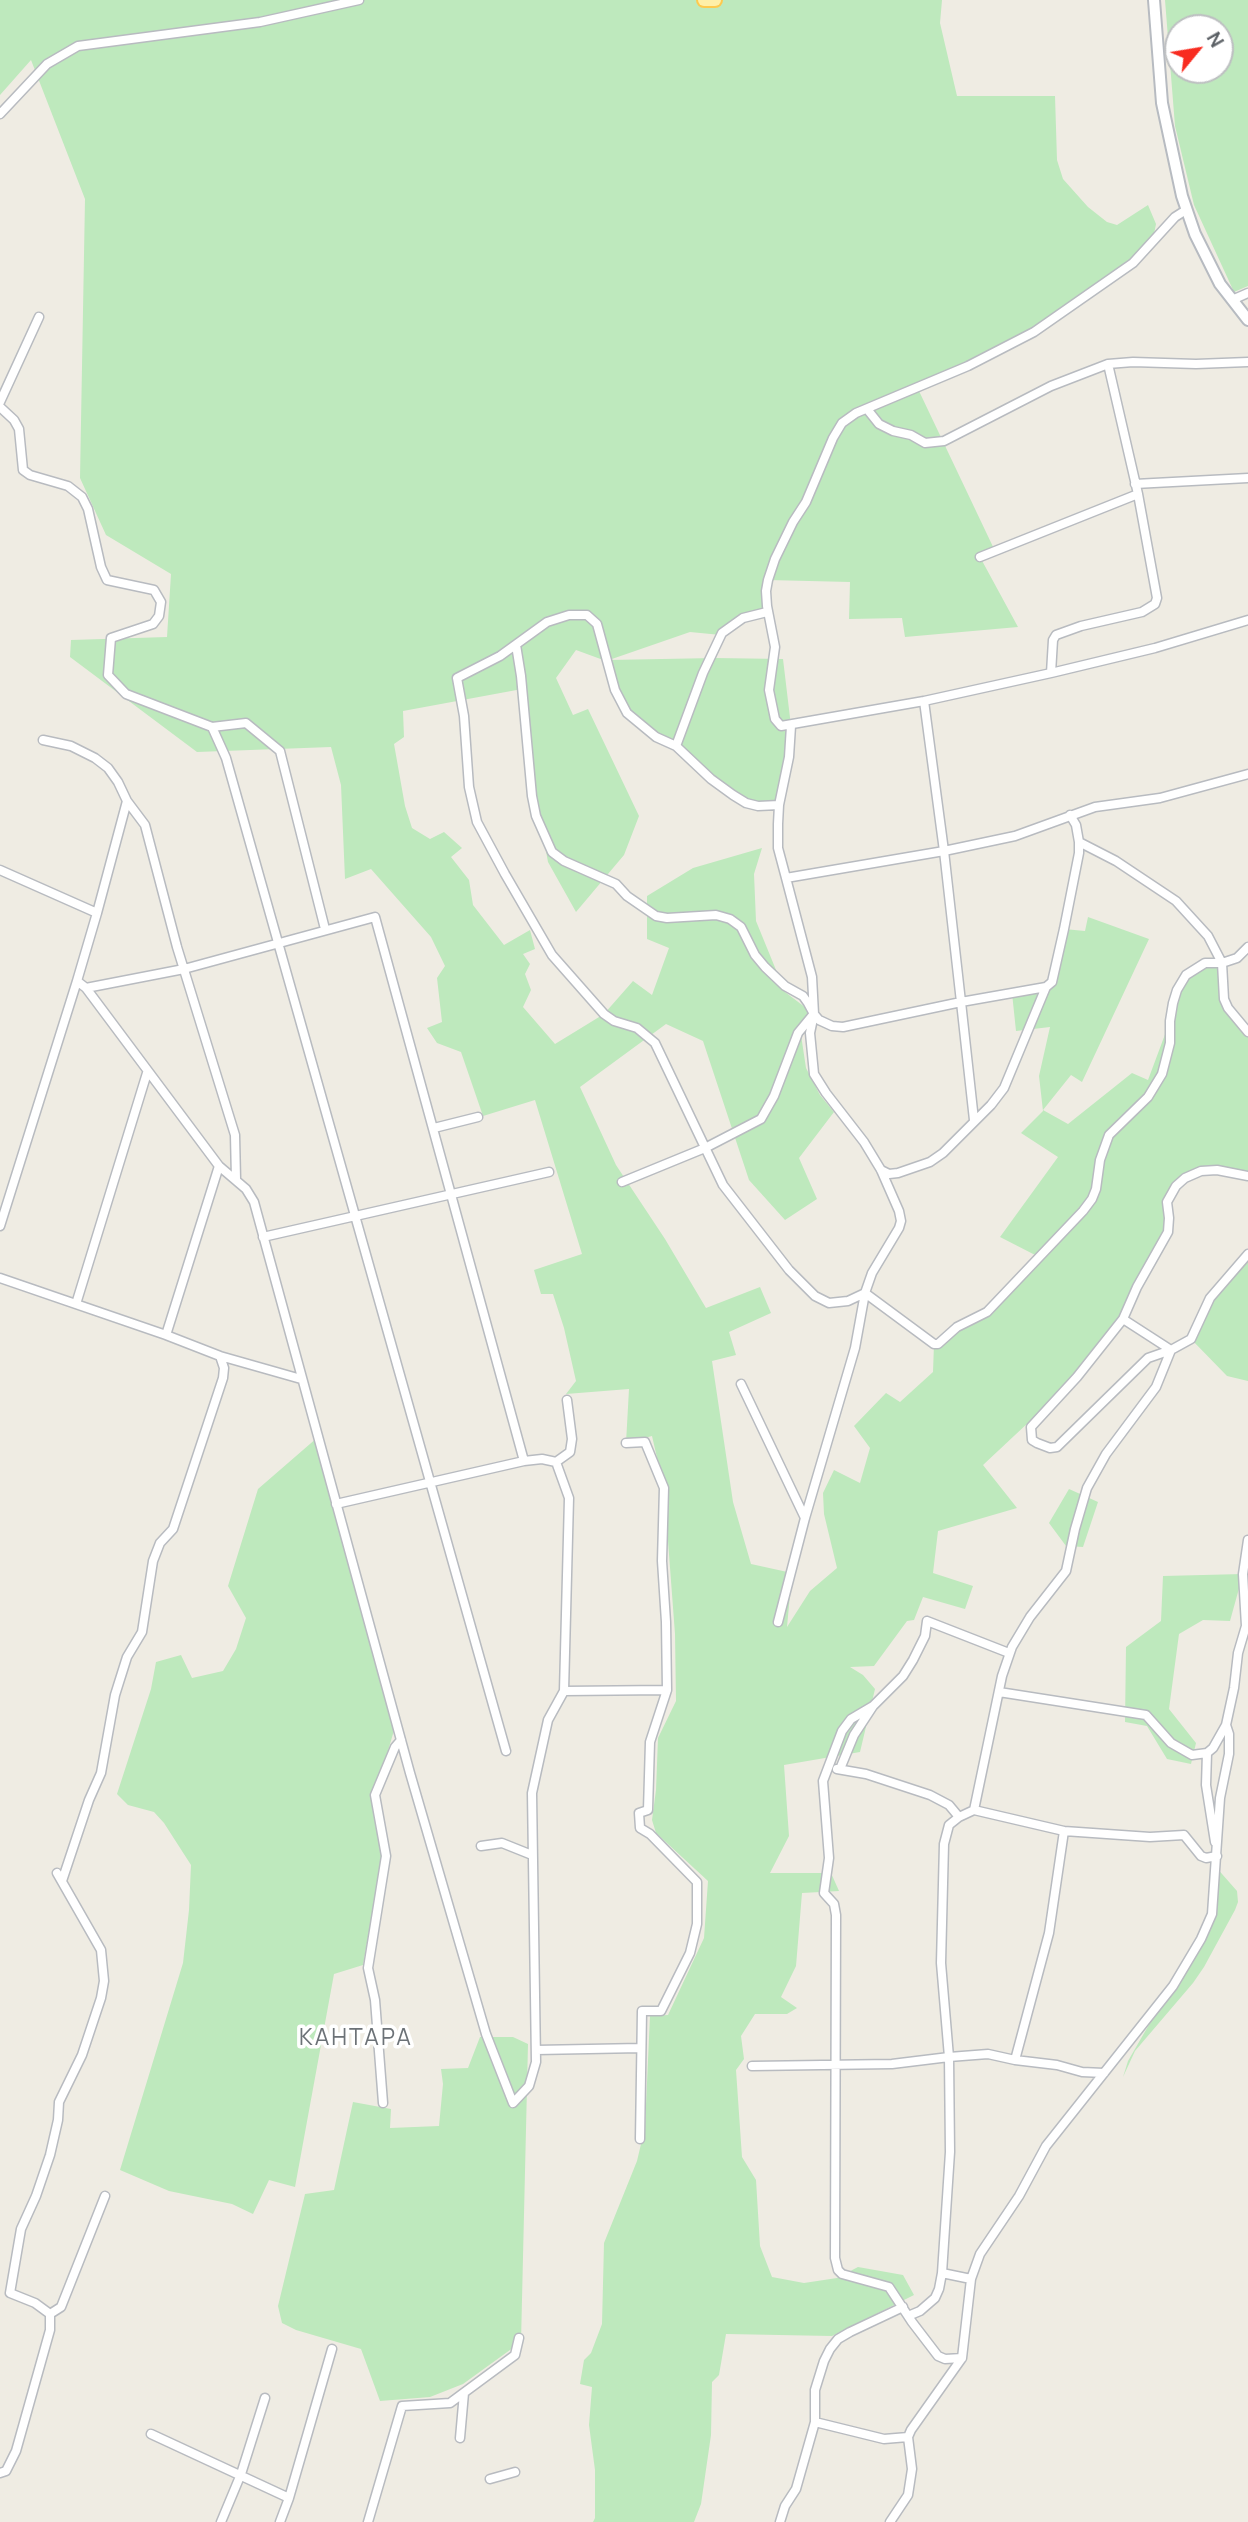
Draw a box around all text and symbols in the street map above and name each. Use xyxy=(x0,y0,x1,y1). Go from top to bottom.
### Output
north arrow xyxy=(1164,14,1234,84)
text: N xyxy=(1201,27,1230,52)
district label: КАНТАРА xyxy=(300,2025,412,2053)

